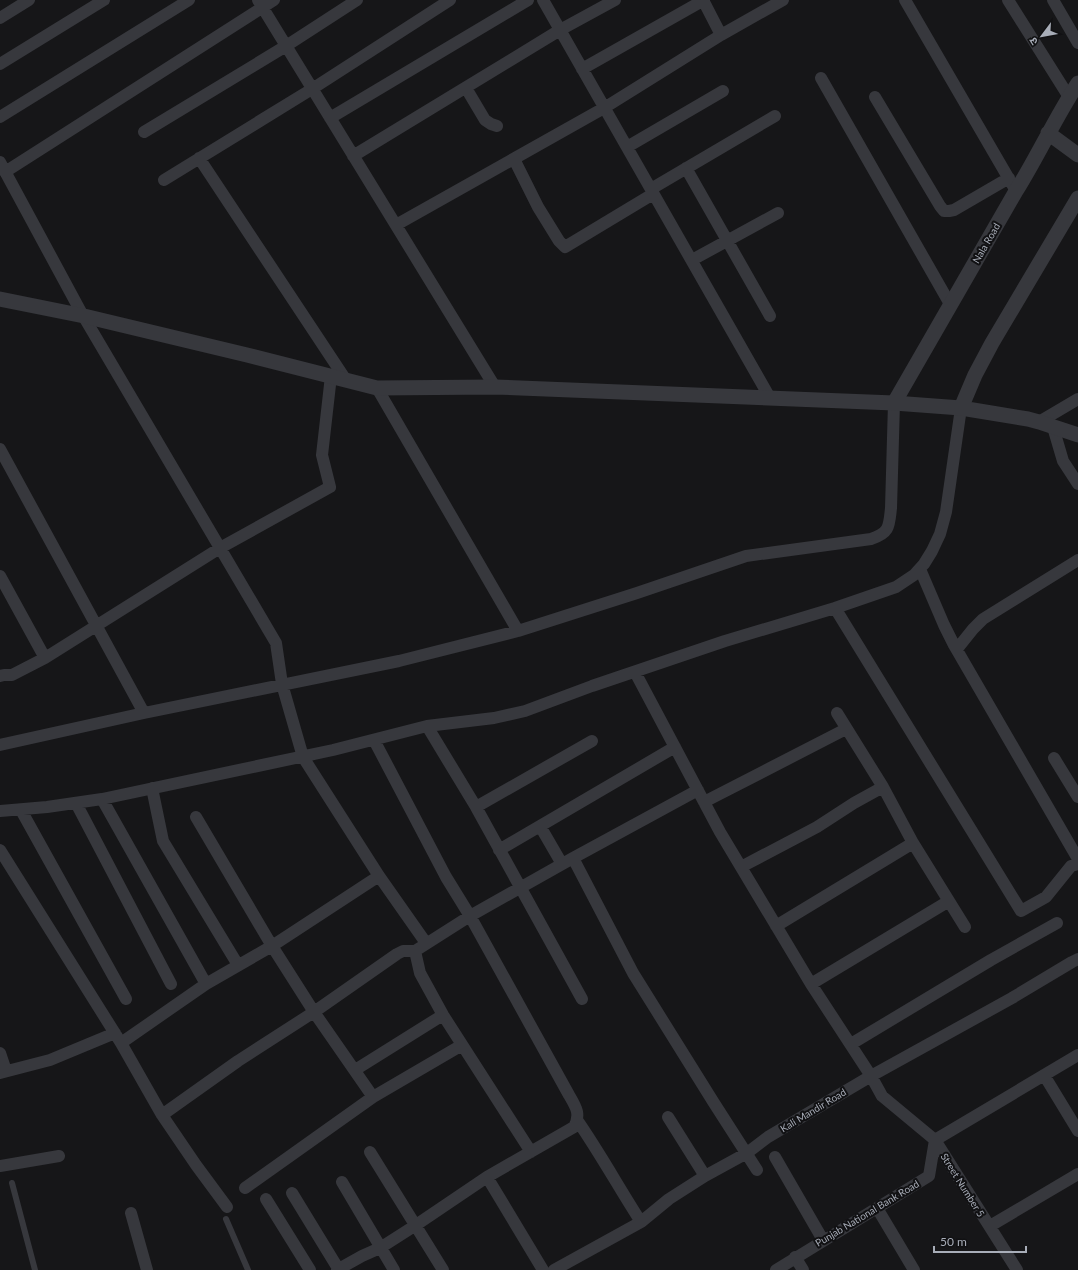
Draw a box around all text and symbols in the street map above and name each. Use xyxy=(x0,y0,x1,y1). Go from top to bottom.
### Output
north arrow xyxy=(1022,16,1062,56)
text: उ xyxy=(1026,35,1040,48)
street label: Nala Road xyxy=(970,221,1002,265)
street label: Kali Mandir Road xyxy=(778,1086,848,1134)
street label: Street Number 5 xyxy=(939,1151,988,1219)
street label: Punjab National Bank Road xyxy=(813,1177,921,1249)
scale bar xyxy=(934,1228,1026,1254)
text: 50 m xyxy=(940,1234,967,1249)

